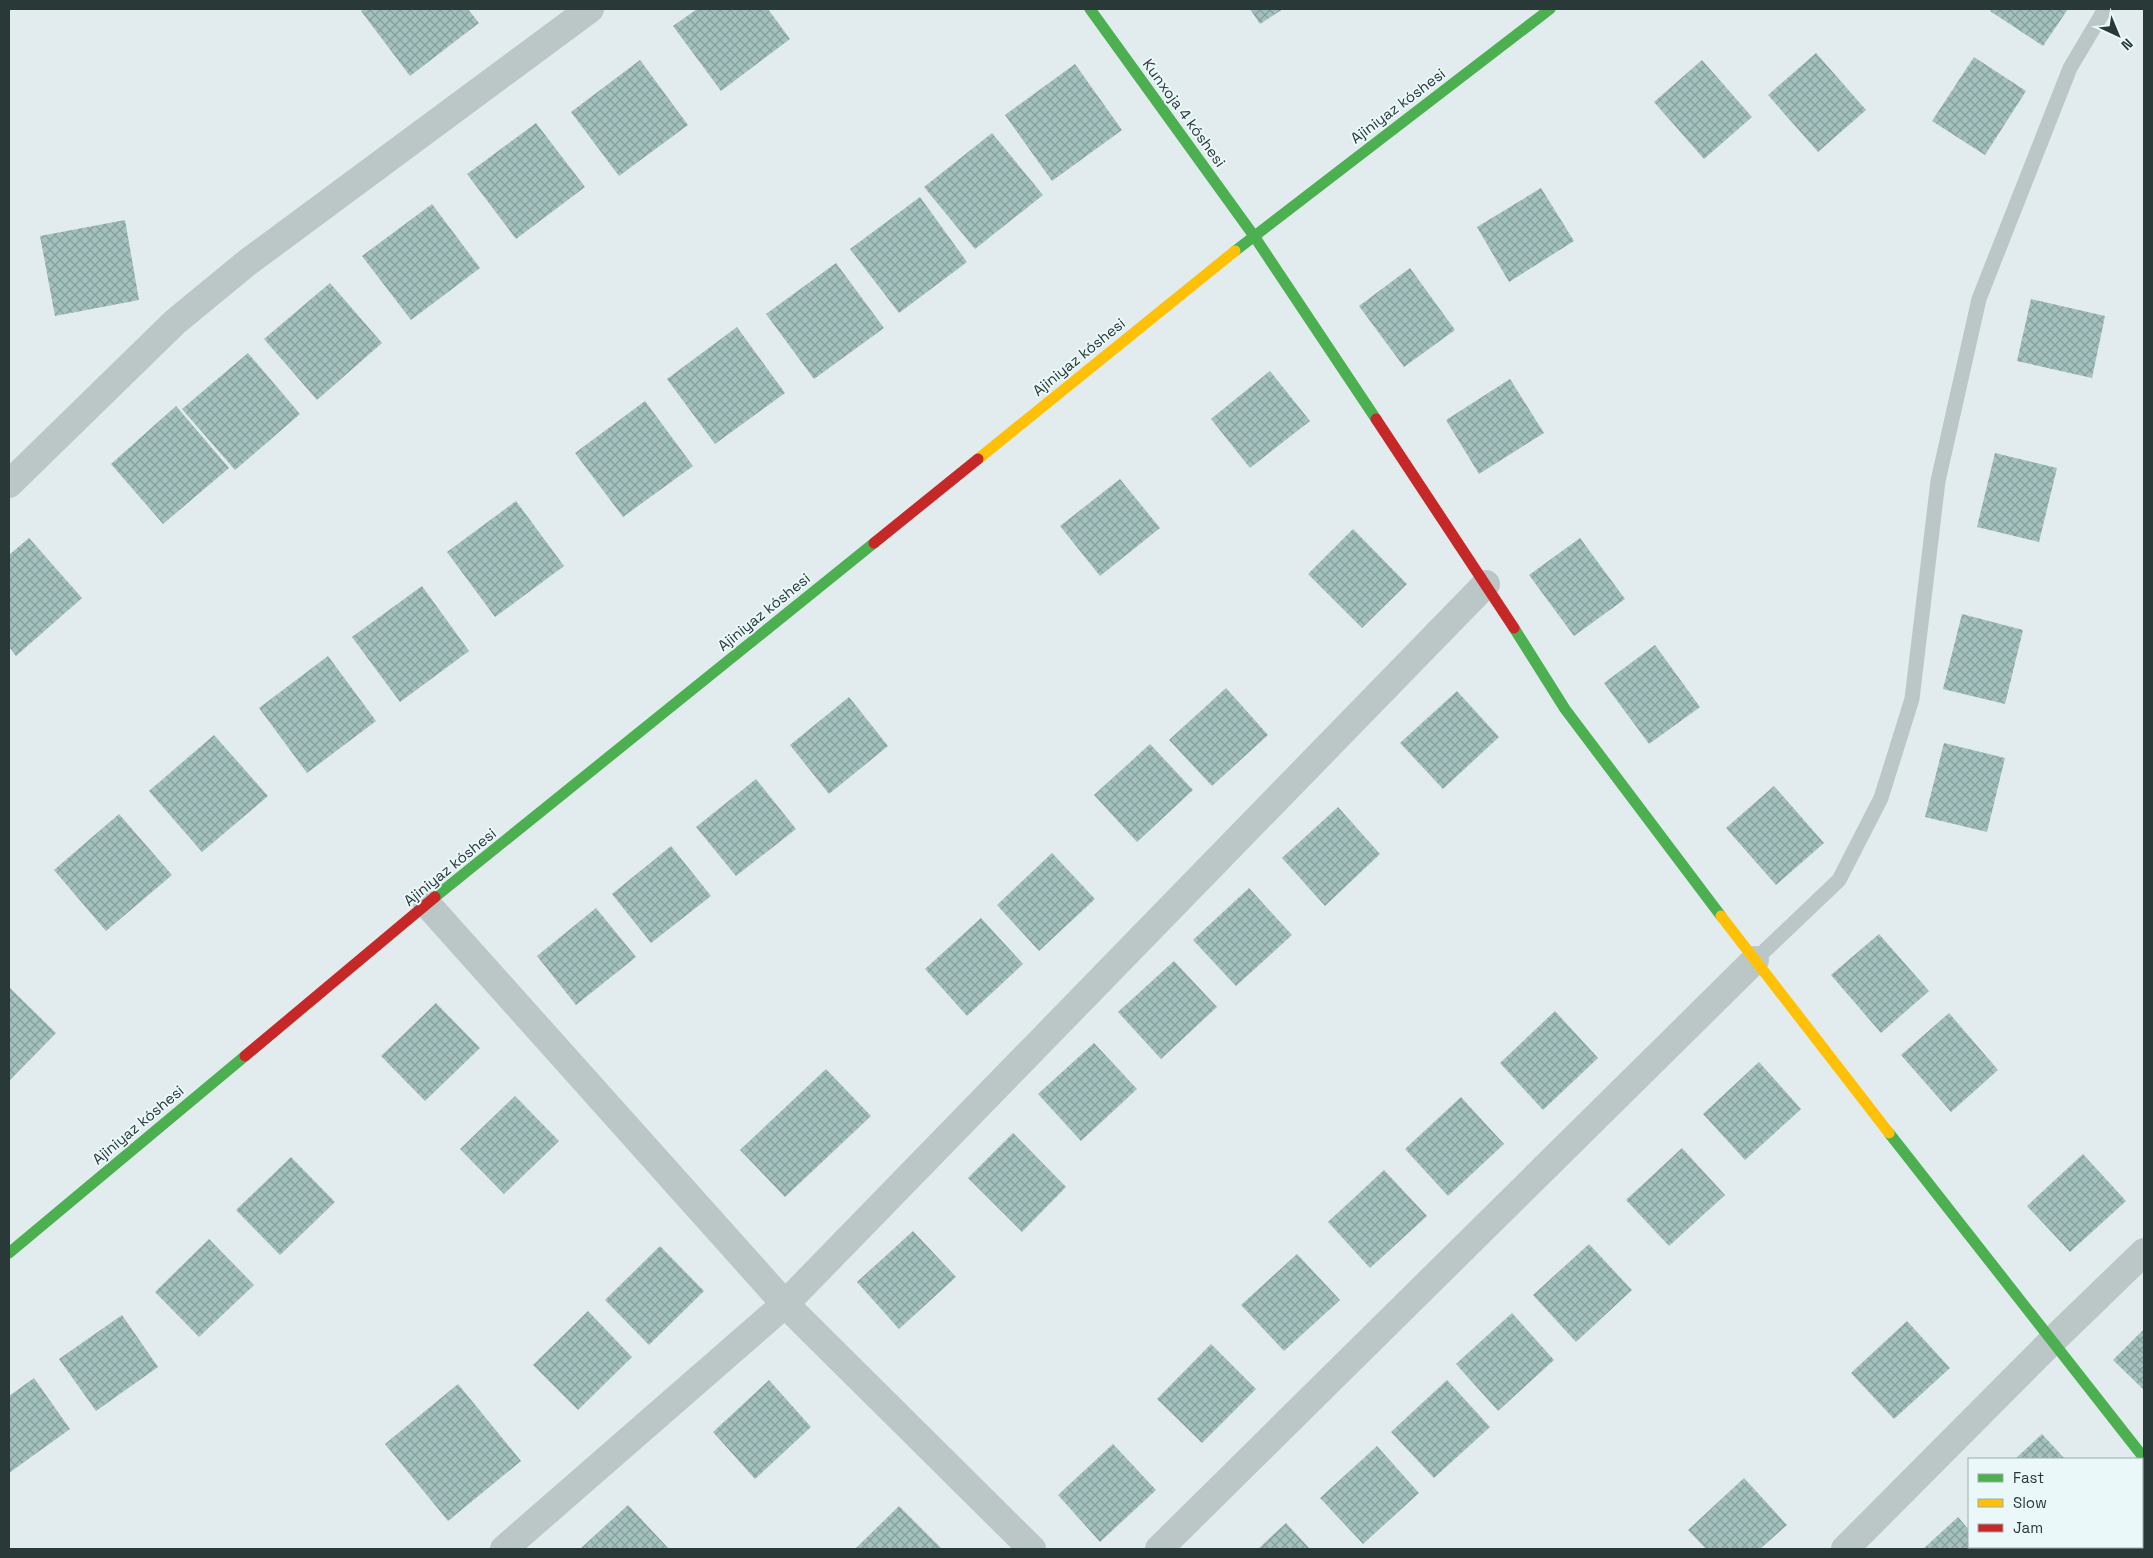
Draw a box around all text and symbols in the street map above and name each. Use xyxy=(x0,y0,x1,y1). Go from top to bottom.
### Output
north arrow xyxy=(2093,10,2143,60)
text: N xyxy=(2117,35,2137,54)
street label: Kunxoja 4 kóshesi xyxy=(1139,55,1230,170)
street label: Ajiniyaz kóshesi xyxy=(1347,64,1449,147)
street label: Ajiniyaz kóshesi xyxy=(1029,313,1129,400)
street label: Ajiniyaz kóshesi xyxy=(714,568,814,655)
street label: Ajiniyaz kóshesi xyxy=(400,823,500,910)
street label: Ajiniyaz kóshesi xyxy=(88,1081,187,1168)
legend xyxy=(1968,1458,2143,1548)
text: Fast xyxy=(2013,1468,2044,1487)
text: Slow xyxy=(2013,1493,2047,1512)
text: Jam xyxy=(2013,1518,2043,1537)

